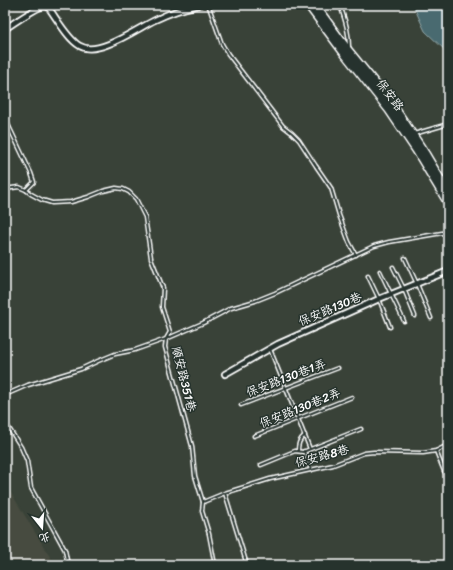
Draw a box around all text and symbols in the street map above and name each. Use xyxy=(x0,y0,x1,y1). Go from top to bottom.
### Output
street label: 保安路 xyxy=(370,74,410,116)
street label: 保安路130巷 xyxy=(295,286,365,332)
street label: 順安路351巷 xyxy=(165,344,203,414)
street label: 保安路130巷1弄 xyxy=(243,353,329,403)
street label: 保安路130巷2弄 xyxy=(256,382,344,434)
street label: 保安路8巷 xyxy=(292,438,352,474)
north arrow xyxy=(22,508,62,548)
text: 北 xyxy=(37,526,53,548)

